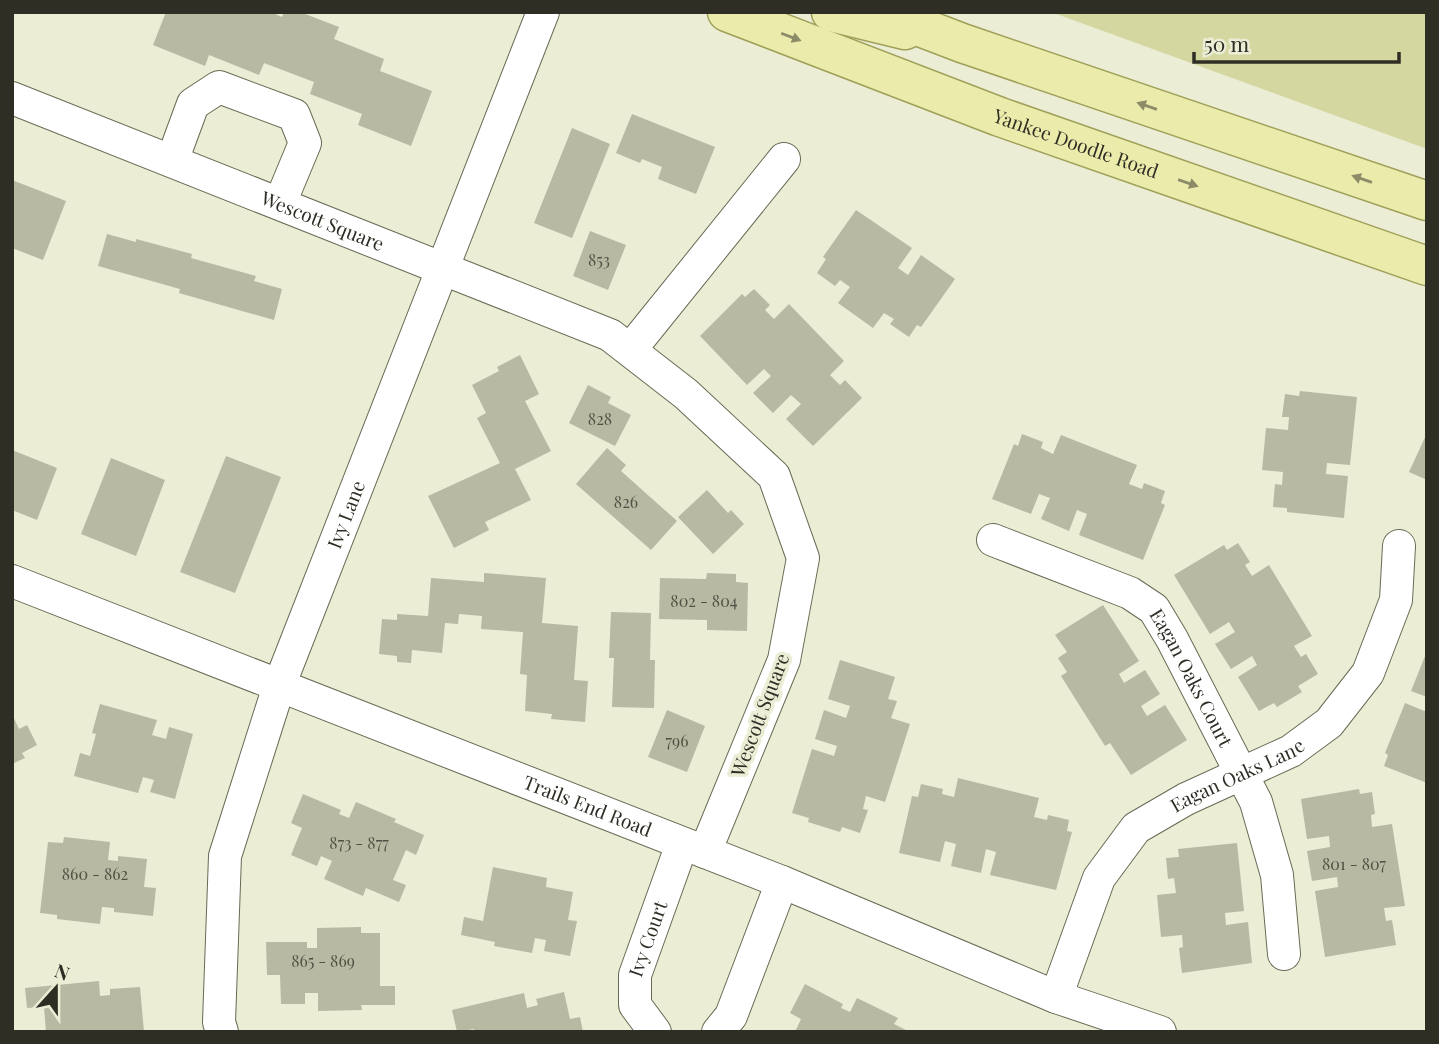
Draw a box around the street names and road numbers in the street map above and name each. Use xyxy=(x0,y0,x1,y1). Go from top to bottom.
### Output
street label: Yankee Doodle Road xyxy=(989,101,1162,183)
street label: Wescott Square xyxy=(257,184,388,256)
street label: Ivy Lane xyxy=(320,476,370,552)
street label: Eagan Oaks Court xyxy=(1145,603,1240,751)
street label: Wescott Square xyxy=(723,649,794,781)
street label: Eagan Oaks Lane xyxy=(1165,732,1309,818)
street label: Trails End Road xyxy=(520,768,656,842)
street label: Ivy Court xyxy=(621,897,673,980)

